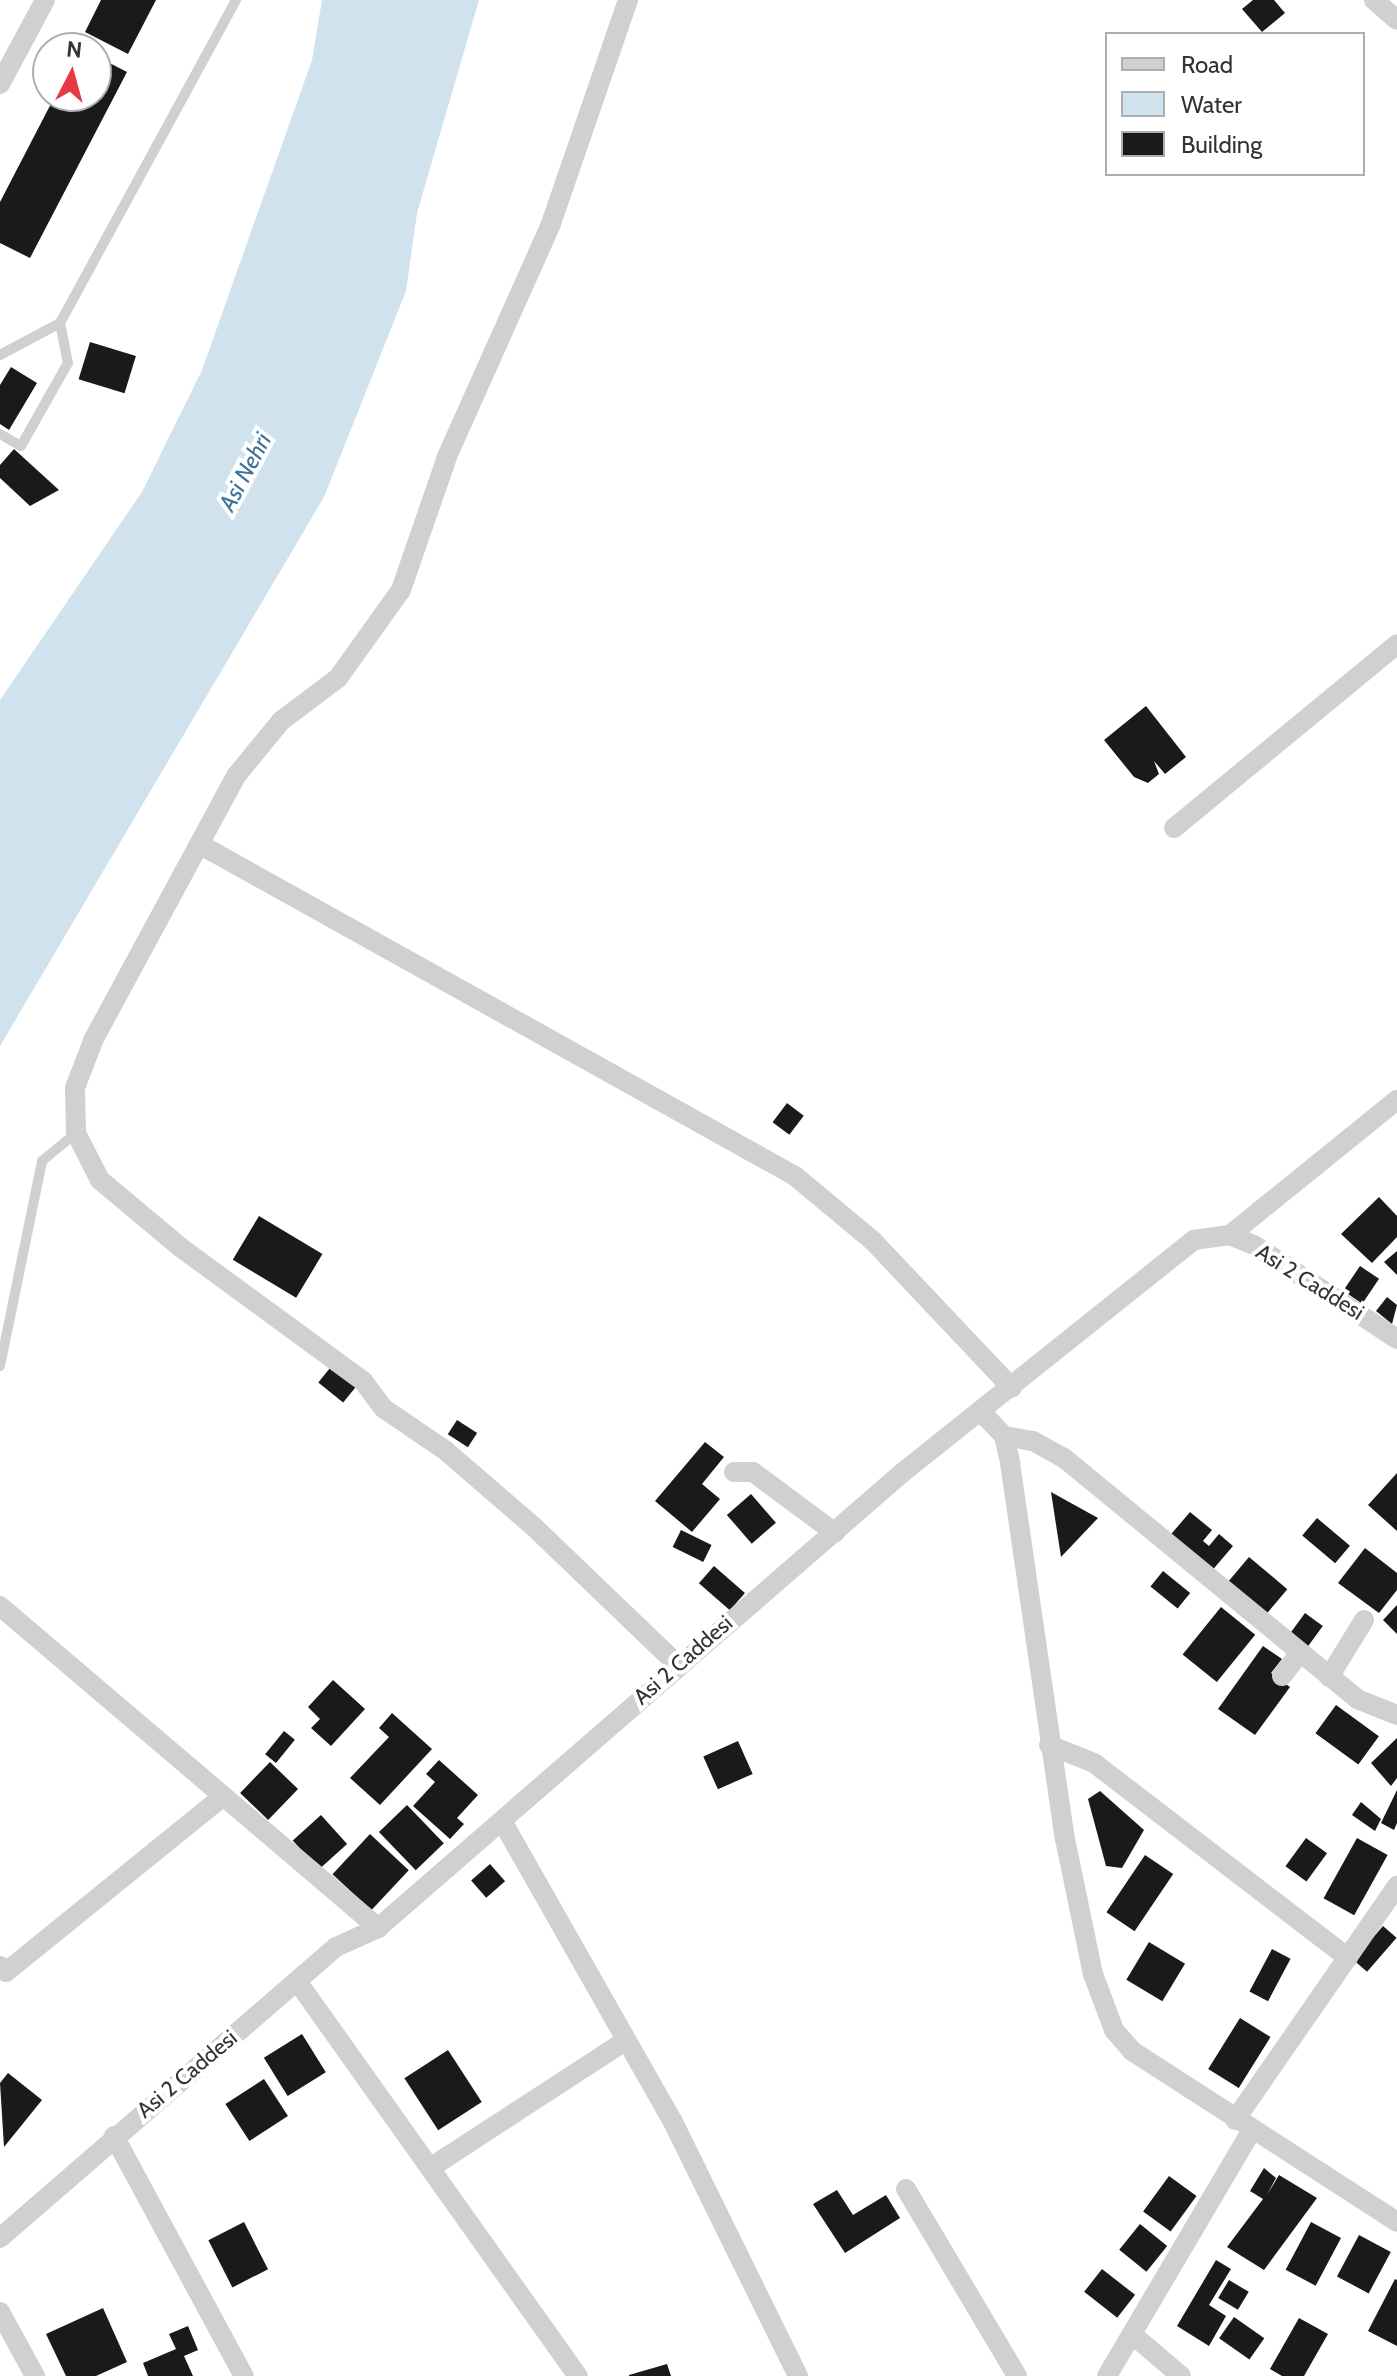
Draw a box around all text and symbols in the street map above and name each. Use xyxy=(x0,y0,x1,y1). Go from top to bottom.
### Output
north arrow xyxy=(32,32,112,112)
legend xyxy=(1105,32,1365,176)
text: N xyxy=(65,35,84,64)
text: Road xyxy=(1181,50,1233,79)
text: Water xyxy=(1181,90,1242,119)
text: Building xyxy=(1181,130,1262,159)
water label: Asi Nehri xyxy=(213,428,277,516)
street label: Asi 2 Caddesi xyxy=(1251,1238,1369,1326)
street label: Asi 2 Caddesi xyxy=(628,1610,738,1710)
street label: Asi 2 Caddesi xyxy=(132,2025,242,2123)

